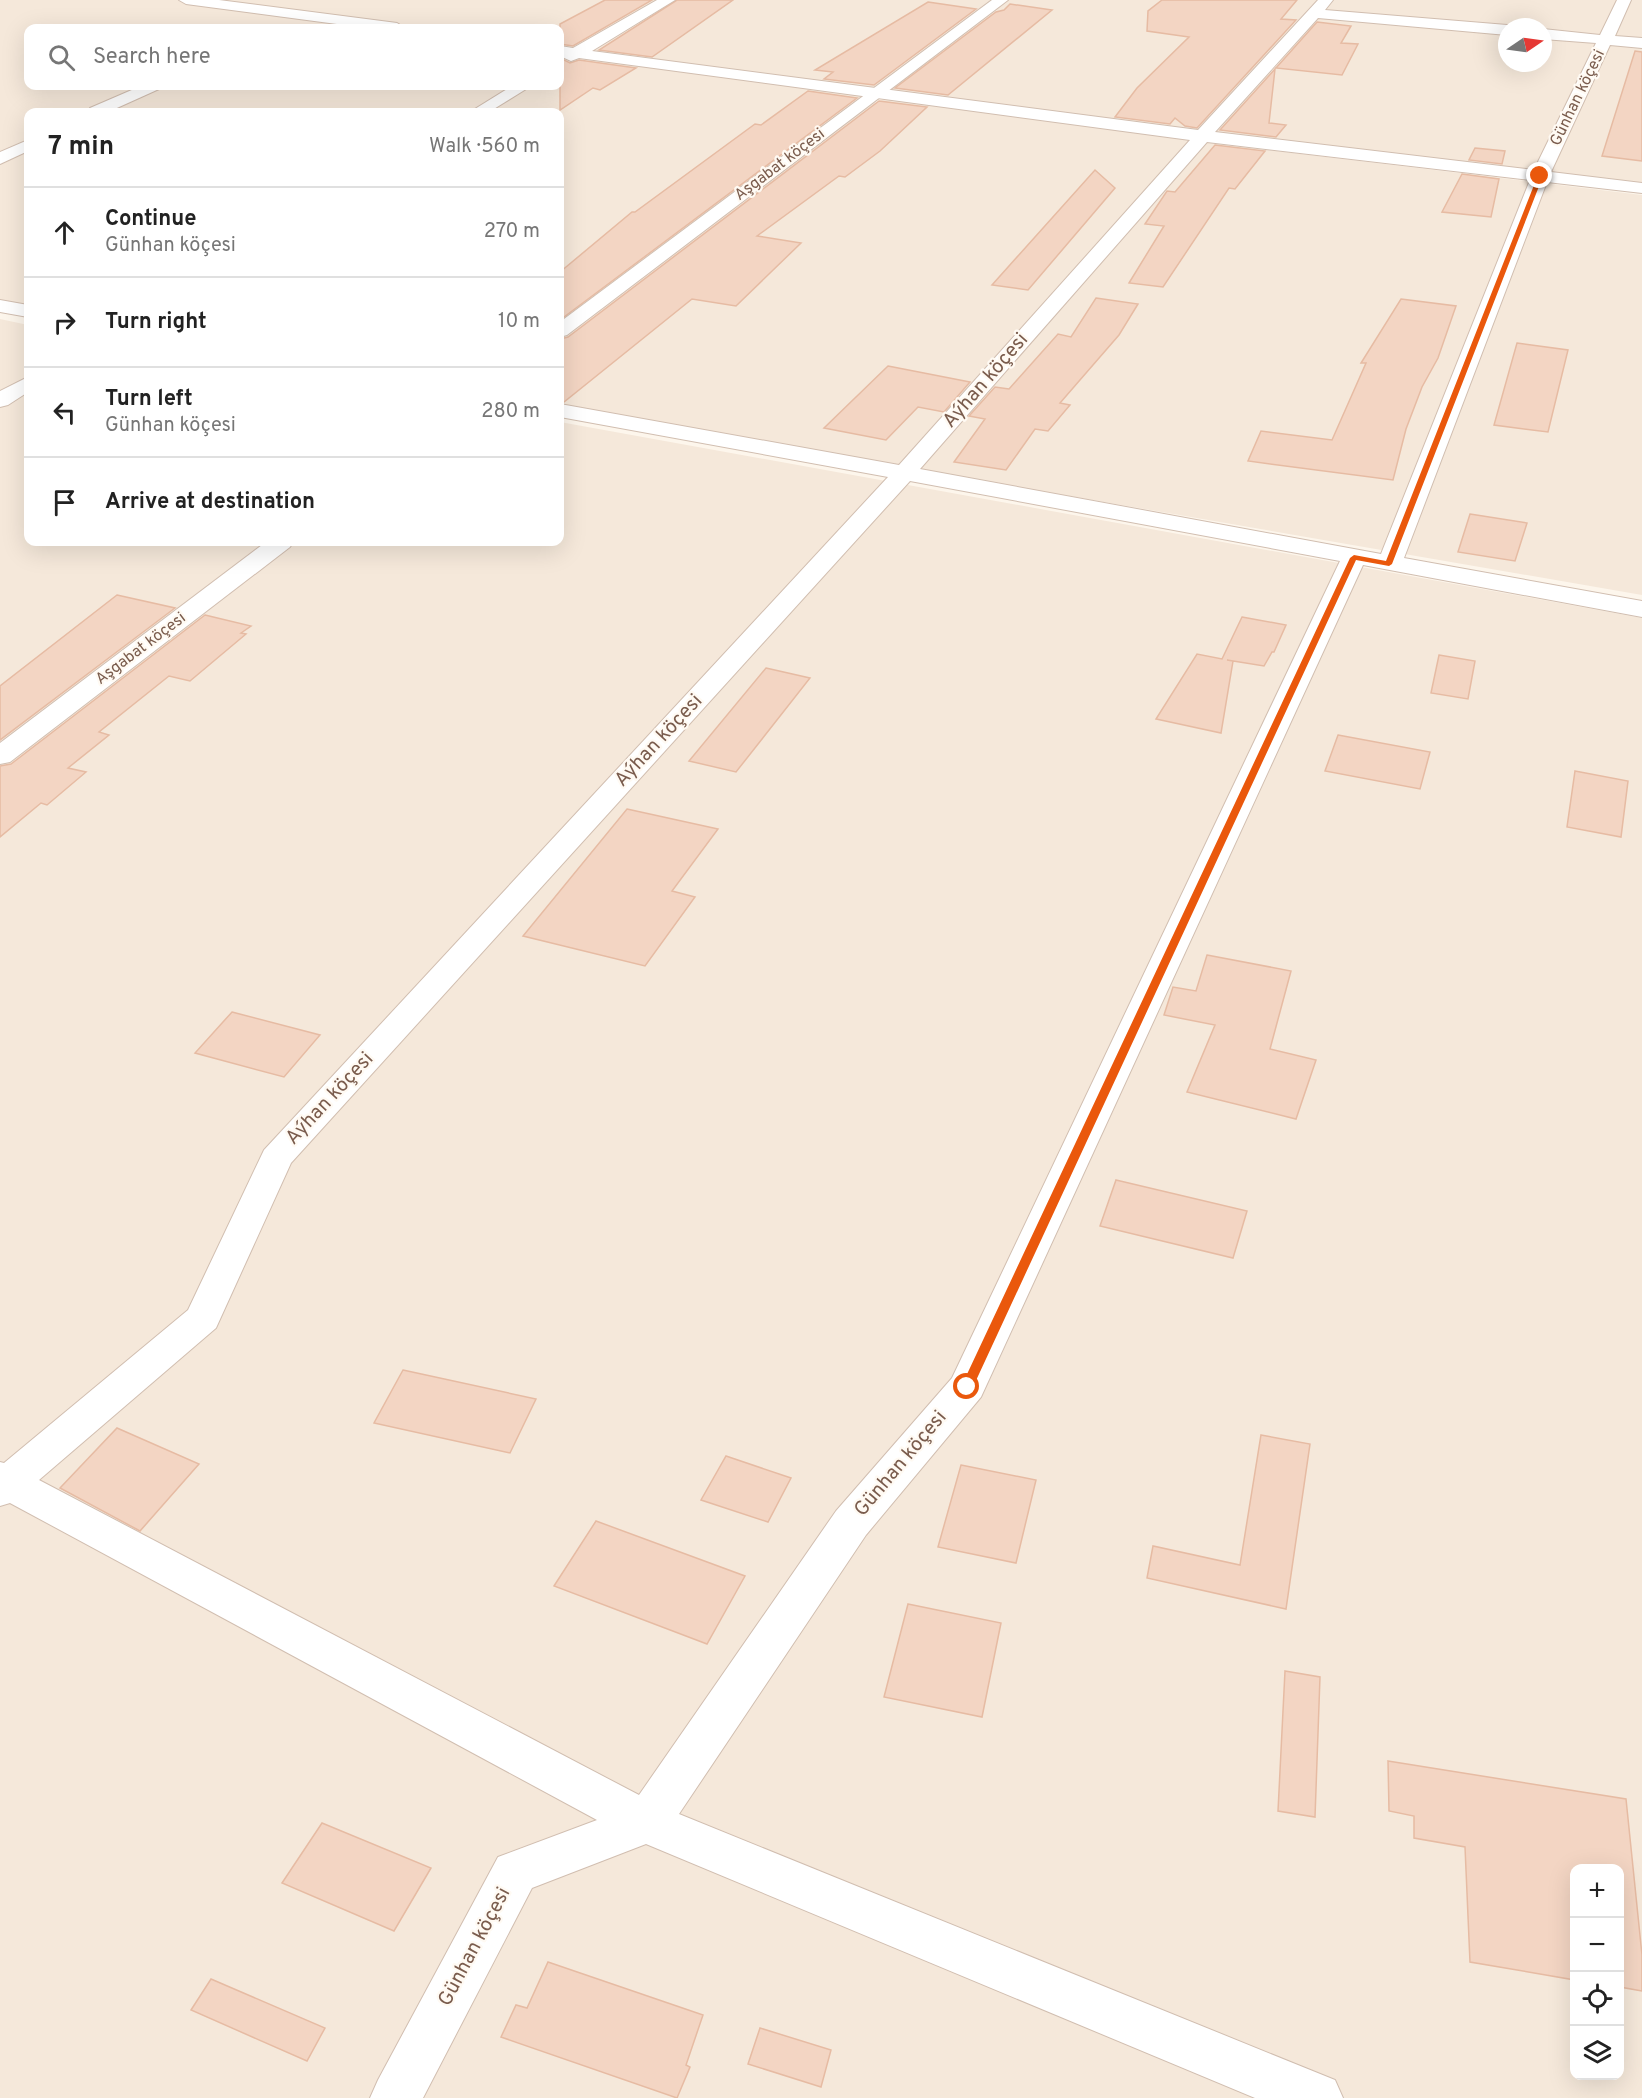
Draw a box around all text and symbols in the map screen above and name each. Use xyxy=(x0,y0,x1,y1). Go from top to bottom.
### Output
north arrow xyxy=(1498,18,1552,72)
search box xyxy=(24,24,564,90)
icon: search xyxy=(45,41,78,74)
text: Search here xyxy=(93,44,211,71)
street label: Günhan köçesi xyxy=(1546,47,1610,149)
street label: Aşgabat köçesi xyxy=(731,124,829,206)
text: 7 min xyxy=(48,131,114,164)
text: Walk · 560 m xyxy=(429,134,540,160)
route end xyxy=(1526,162,1552,188)
text: Continue xyxy=(105,206,196,233)
icon: ahead xyxy=(48,216,81,249)
text: 270 m xyxy=(484,219,540,245)
text: Günhan köçesi xyxy=(105,233,236,259)
icon: right xyxy=(48,306,81,339)
text: Turn right xyxy=(105,309,207,336)
text: 10 m xyxy=(498,309,540,335)
street label: Aýhan köçesi xyxy=(937,328,1035,434)
text: Turn left xyxy=(105,386,193,413)
icon: left xyxy=(48,396,81,429)
text: 280 m xyxy=(481,399,540,425)
text: Günhan köçesi xyxy=(105,413,236,439)
icon: arrive xyxy=(48,486,81,519)
text: Arrive at destination xyxy=(105,489,315,516)
street label: Aşgabat köçesi xyxy=(92,608,190,690)
street label: Aýhan köçesi xyxy=(609,689,709,793)
street label: Aýhan köçesi xyxy=(280,1047,380,1151)
route start xyxy=(953,1373,979,1399)
street label: Günhan köçesi xyxy=(849,1405,953,1523)
map controls xyxy=(1570,1864,1624,2080)
button: + xyxy=(1570,1864,1624,1918)
street label: Günhan köçesi xyxy=(433,1883,517,2011)
button: − xyxy=(1570,1918,1624,1972)
button: locate xyxy=(1570,1972,1624,2026)
button: layers xyxy=(1570,2026,1624,2080)

